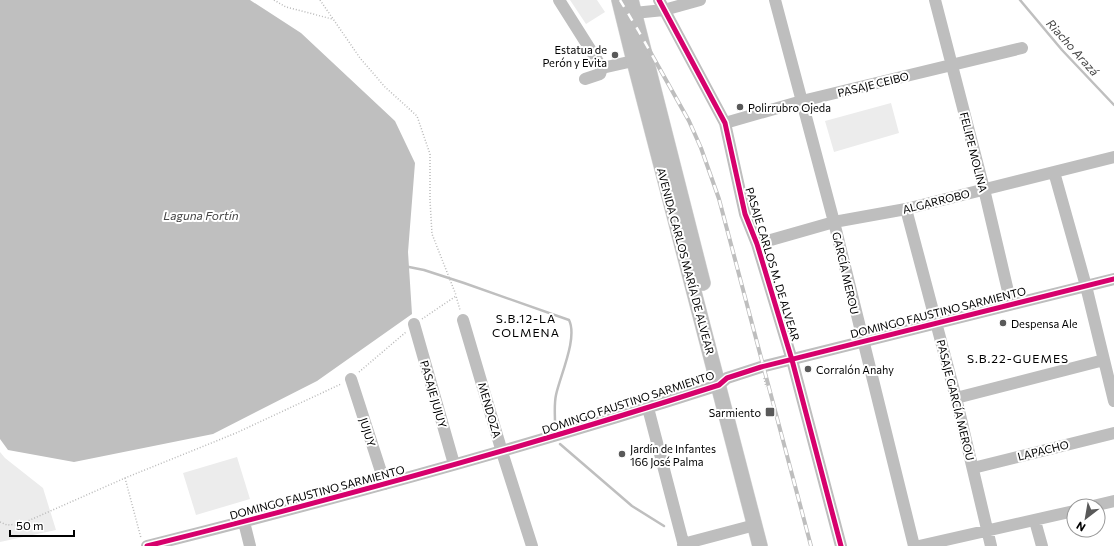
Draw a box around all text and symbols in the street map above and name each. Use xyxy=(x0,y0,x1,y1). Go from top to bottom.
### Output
water label: Riacho Arazá xyxy=(1044,16,1103,79)
place label: Estatua de Perón y Evita xyxy=(542,43,607,69)
marker: Estatua de Perón y Evita xyxy=(610,50,620,60)
street label: PASAJE CEIBO xyxy=(836,69,910,100)
place label: Polirrubro Ojeda xyxy=(748,101,831,114)
marker: Polirrubro Ojeda xyxy=(735,102,745,112)
street label: FELIPE MOLINA xyxy=(958,110,990,194)
street label: AVENIDA CARLOS MARÍA DE ALVEAR xyxy=(655,166,718,356)
street label: PASAJE CARLOS M. DE ALVEAR xyxy=(742,186,803,343)
street label: ALGARROBO xyxy=(901,186,971,216)
water label: Laguna Fortín xyxy=(163,208,239,222)
street label: GARCÍA MEROU xyxy=(830,230,863,316)
street label: DOMINGO FAUSTINO SARMIENTO xyxy=(849,284,1027,340)
district label: S.B.12-LA COLMENA xyxy=(492,311,560,339)
place label: Despensa Ale xyxy=(1011,317,1078,330)
marker: Despensa Ale xyxy=(998,318,1008,328)
street label: PASAJE GARCÍA MEROU xyxy=(934,338,978,462)
district label: S.B.22-GUEMES xyxy=(967,351,1069,365)
street label: PASAJE JUJUY xyxy=(417,359,450,429)
place label: Corralón Anahy xyxy=(816,363,894,376)
marker: Corralón Anahy xyxy=(803,364,813,374)
street label: DOMINGO FAUSTINO SARMIENTO xyxy=(540,368,716,436)
street label: MENDOZA xyxy=(476,381,504,440)
place label: Sarmiento xyxy=(709,406,761,419)
marker: Sarmiento xyxy=(764,406,776,418)
street label: JUJUY xyxy=(356,416,379,448)
street label: LAPACHO xyxy=(1016,437,1070,463)
place label: Jardín de Infantes 166 José Palma xyxy=(630,442,716,469)
marker: Jardín de Infantes 166 José Palma xyxy=(617,449,627,459)
street label: DOMINGO FAUSTINO SARMIENTO xyxy=(228,462,406,522)
north arrow xyxy=(1066,498,1106,538)
scale bar xyxy=(10,512,74,538)
text: 50 m xyxy=(16,518,44,532)
text: N xyxy=(1074,519,1087,535)

